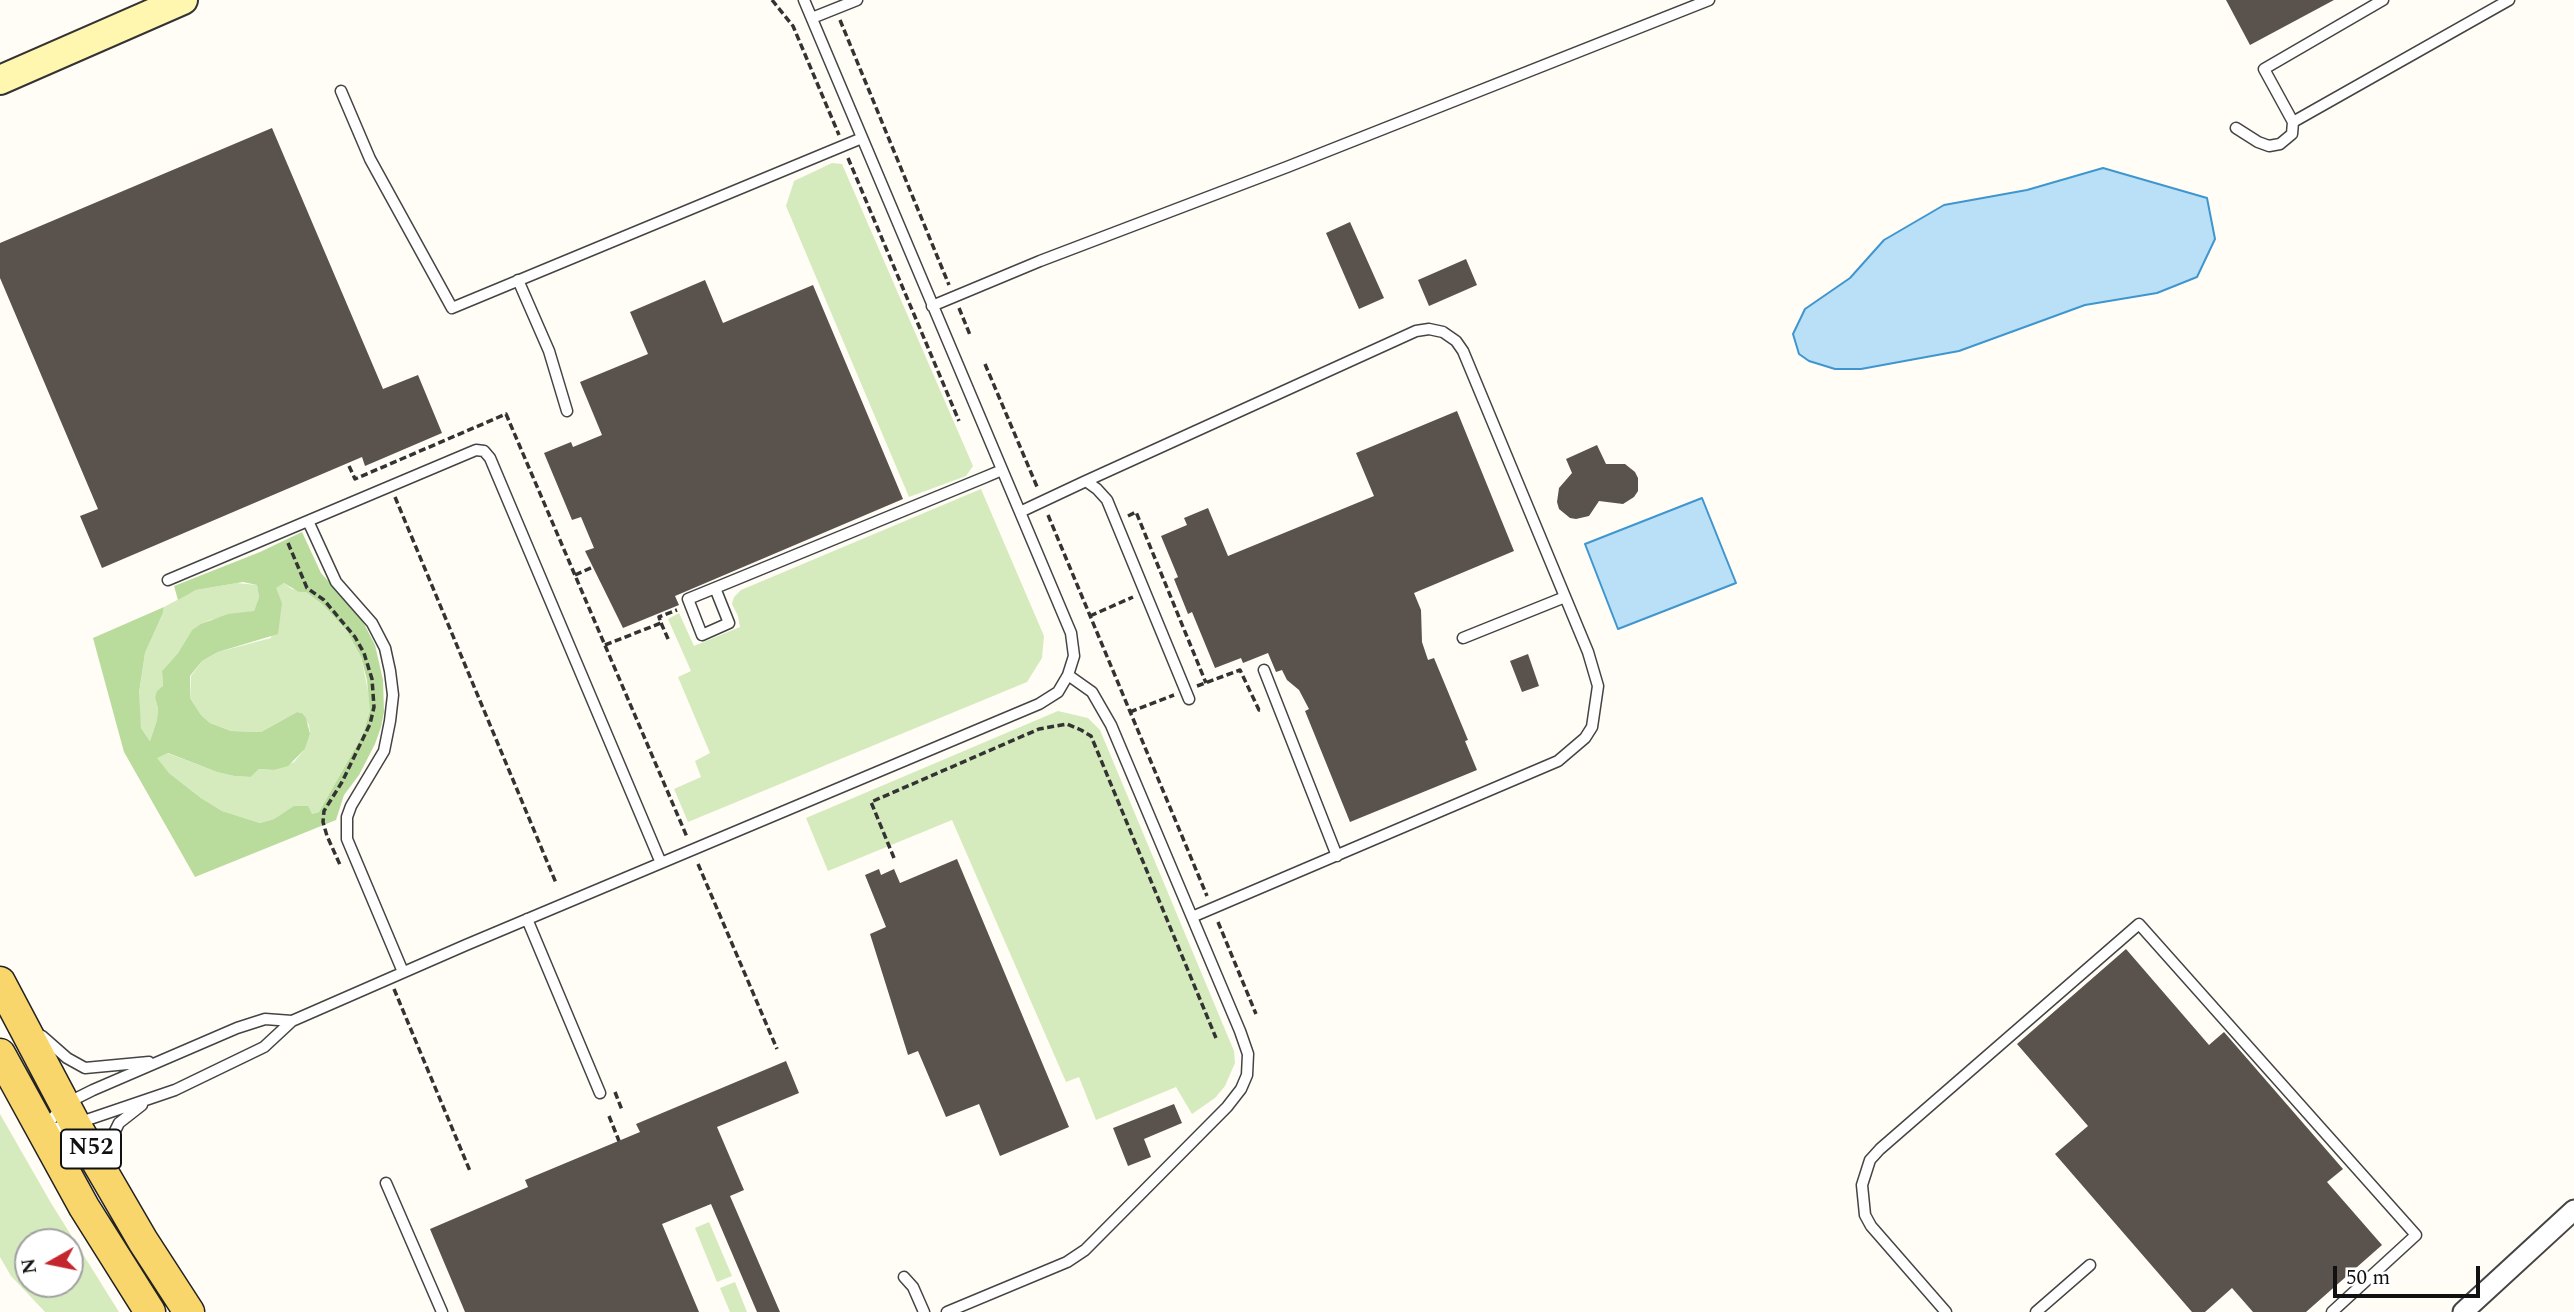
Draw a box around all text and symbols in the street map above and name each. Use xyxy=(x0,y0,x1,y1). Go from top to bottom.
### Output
road number: N52 xyxy=(61,1130,121,1168)
north arrow xyxy=(14,1228,84,1298)
scale bar xyxy=(2336,1252,2483,1296)
text: N xyxy=(14,1256,45,1276)
text: 50 m xyxy=(2346,1262,2390,1294)

